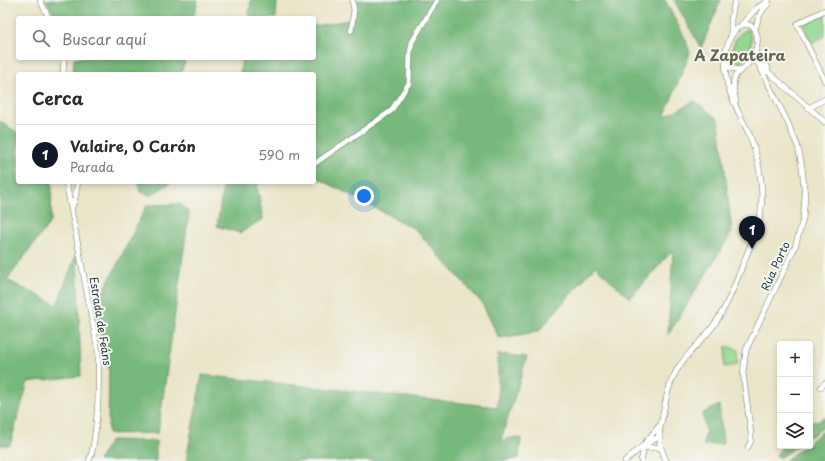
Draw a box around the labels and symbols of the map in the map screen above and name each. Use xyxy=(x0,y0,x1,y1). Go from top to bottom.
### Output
district label: A Zapateira xyxy=(693,43,786,66)
your location xyxy=(354,186,374,206)
pin: 1 xyxy=(739,216,765,249)
street label: Rúa Porto xyxy=(756,239,794,293)
street label: Estrada de Feáns xyxy=(86,276,116,366)

